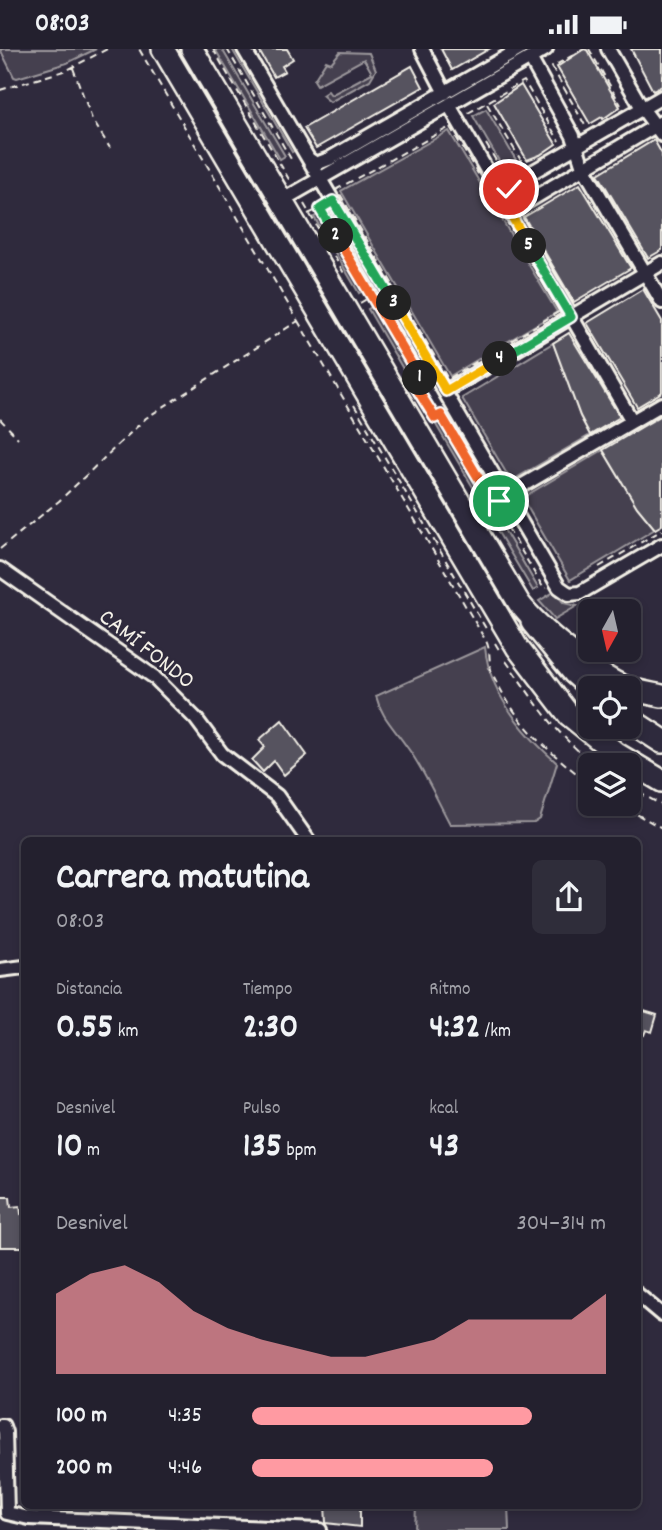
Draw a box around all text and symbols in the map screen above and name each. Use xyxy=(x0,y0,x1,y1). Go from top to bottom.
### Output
text: 08:03 xyxy=(35,6,90,43)
pin xyxy=(479,159,539,219)
icon: check xyxy=(490,170,528,208)
pin: 2 xyxy=(318,219,354,253)
text: 2 xyxy=(331,222,340,249)
pin: 5 xyxy=(512,229,546,263)
text: 5 xyxy=(524,232,533,259)
pin: 3 xyxy=(376,285,412,321)
text: 3 xyxy=(389,289,398,316)
pin: 4 xyxy=(482,341,518,377)
text: 4 xyxy=(496,345,503,372)
pin: 1 xyxy=(402,361,438,395)
text: 1 xyxy=(417,364,422,391)
pin xyxy=(469,471,529,531)
icon: arrive xyxy=(480,482,518,520)
north arrow xyxy=(578,599,640,661)
map controls xyxy=(578,599,641,816)
street label: CAMÍ FONDO xyxy=(91,602,201,698)
button: locate xyxy=(578,676,641,739)
button: layers xyxy=(578,753,641,816)
text: Carrera matutina xyxy=(56,852,309,907)
button: share xyxy=(532,860,606,934)
text: 08:03 xyxy=(56,906,104,939)
text: Distancia xyxy=(56,977,122,1004)
text: Tiempo xyxy=(243,977,292,1004)
text: Ritmo xyxy=(429,977,471,1004)
text: 0.55 xyxy=(56,1004,113,1054)
text: 2:30 xyxy=(243,1004,298,1054)
text: 4:32 xyxy=(429,1004,481,1054)
text: km xyxy=(113,1019,139,1046)
text: /km xyxy=(481,1019,511,1046)
text: Desnivel xyxy=(56,1096,115,1123)
text: Pulso xyxy=(243,1096,280,1123)
text: kcal xyxy=(429,1096,458,1123)
text: 10 xyxy=(56,1123,83,1173)
text: 135 xyxy=(243,1123,282,1173)
text: 43 xyxy=(429,1123,459,1173)
text: m xyxy=(83,1138,100,1165)
text: bpm xyxy=(282,1138,316,1165)
text: Desnivel xyxy=(56,1208,128,1241)
text: 304–314 m xyxy=(516,1208,606,1241)
text: 100 m xyxy=(56,1400,107,1433)
text: 4:35 xyxy=(168,1400,202,1433)
text: 200 m xyxy=(56,1452,112,1485)
text: 4:46 xyxy=(168,1452,202,1485)

